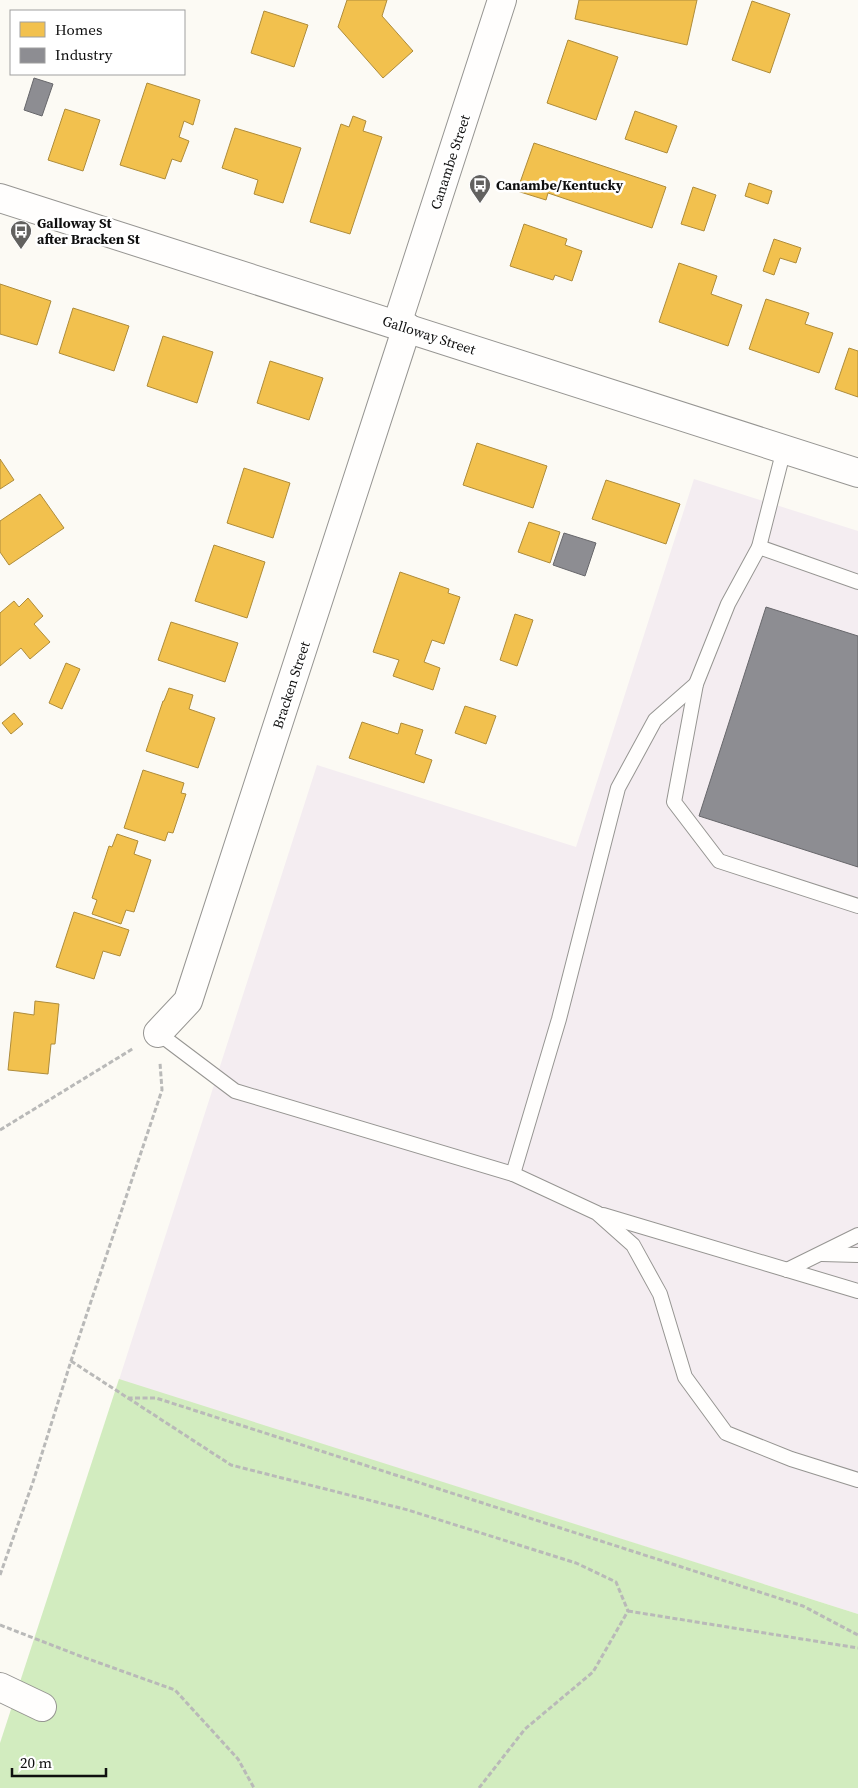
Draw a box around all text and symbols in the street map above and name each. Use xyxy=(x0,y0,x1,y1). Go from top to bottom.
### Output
legend xyxy=(10,10,185,75)
text: Homes xyxy=(55,19,102,40)
text: Industry xyxy=(55,44,113,65)
street label: Canambe Street xyxy=(425,112,475,212)
bus stop icon: Canambe/Kentucky xyxy=(468,173,492,204)
place label: Canambe/Kentucky xyxy=(496,175,624,195)
place label: Galloway St after Bracken St xyxy=(37,213,141,249)
bus stop icon: Galloway St after Bracken St xyxy=(9,219,33,250)
street label: Galloway Street xyxy=(380,311,479,360)
street label: Bracken Street xyxy=(267,638,315,731)
scale bar xyxy=(12,1746,106,1778)
text: 20 m xyxy=(20,1752,52,1773)

